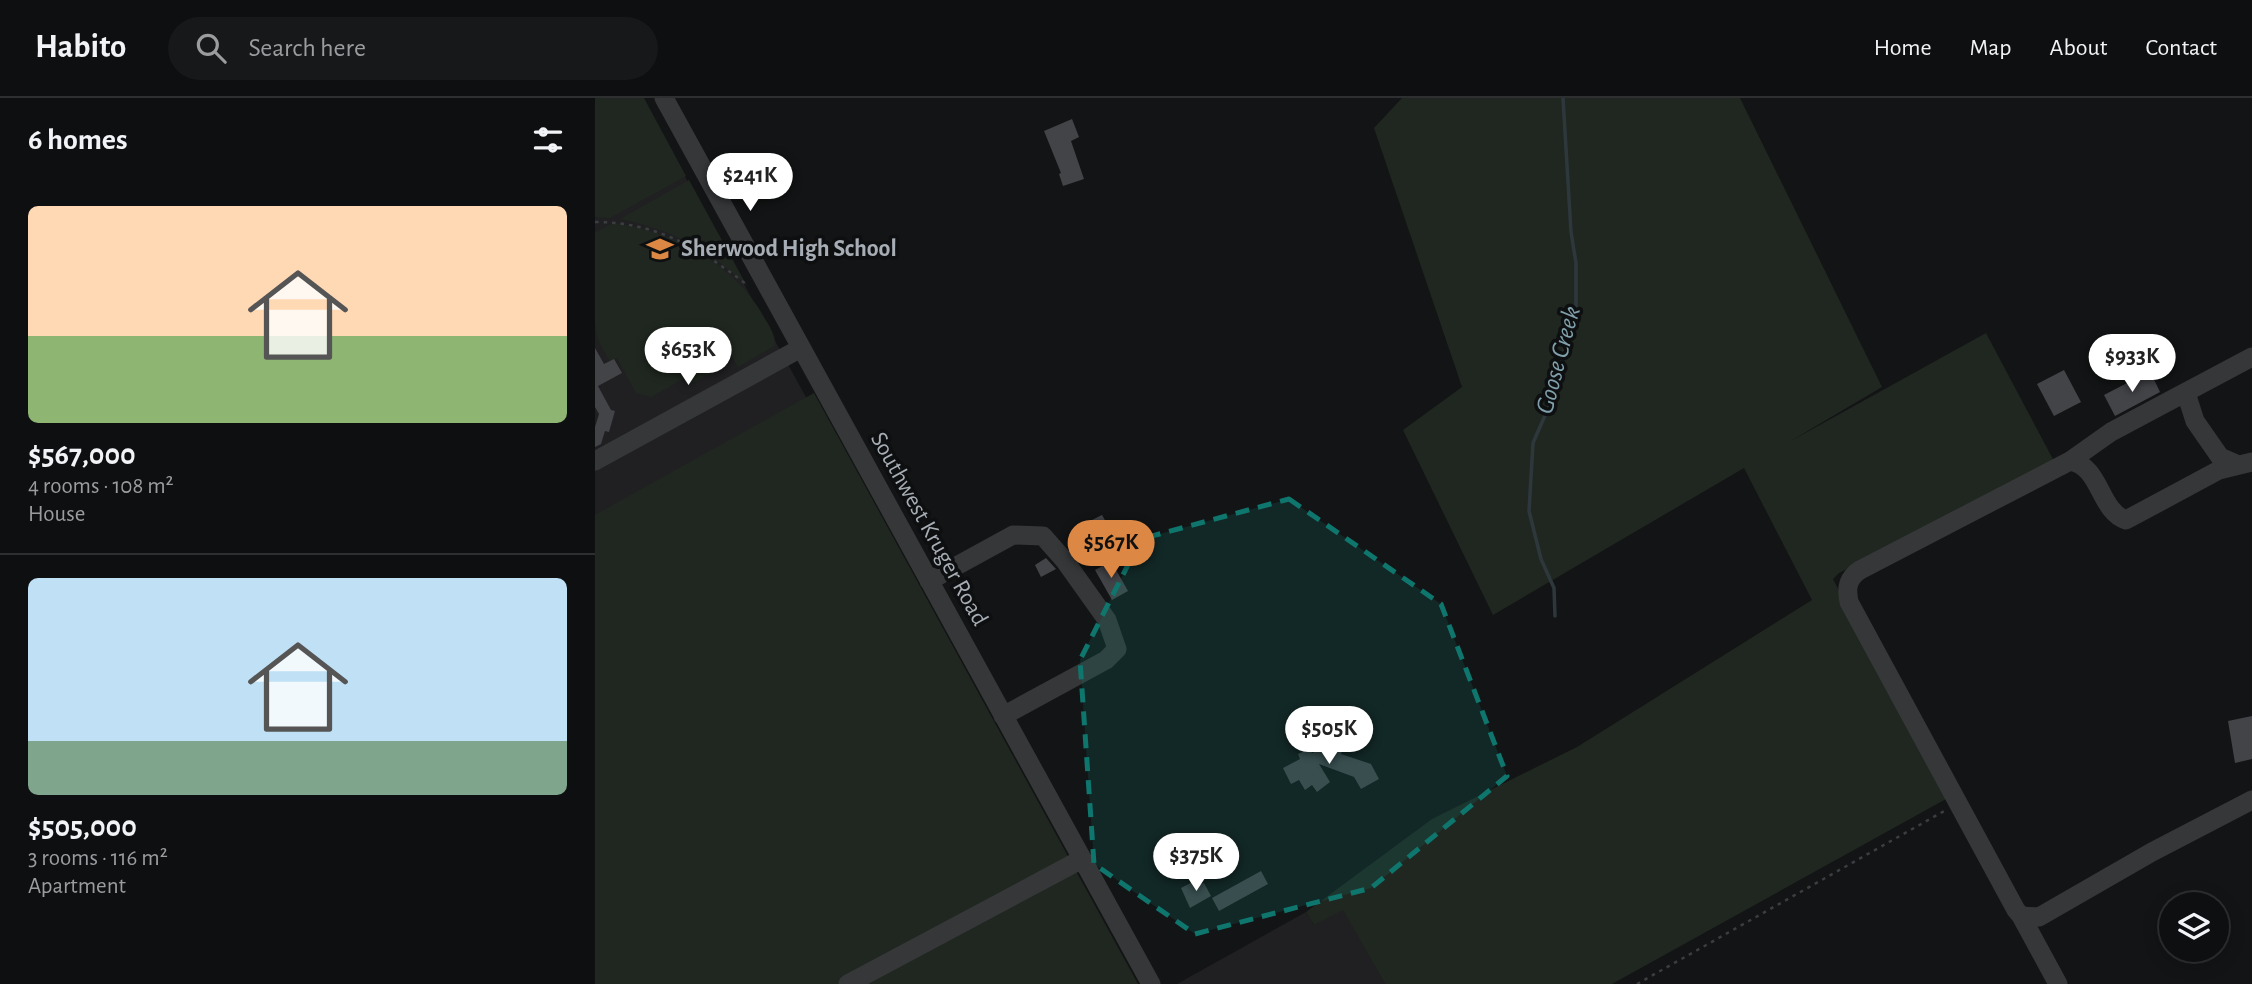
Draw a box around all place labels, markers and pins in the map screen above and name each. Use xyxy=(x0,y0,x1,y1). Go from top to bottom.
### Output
pin: $241K xyxy=(701,153,799,213)
school or university icon: Sherwood High School xyxy=(645,234,675,264)
place label: Sherwood High School xyxy=(681,237,897,261)
pin: $653K xyxy=(639,328,737,387)
pin: $933K xyxy=(2083,334,2181,394)
pin: $567K xyxy=(1062,520,1160,580)
pin: $505K xyxy=(1280,706,1378,766)
pin: $375K xyxy=(1147,834,1245,893)

